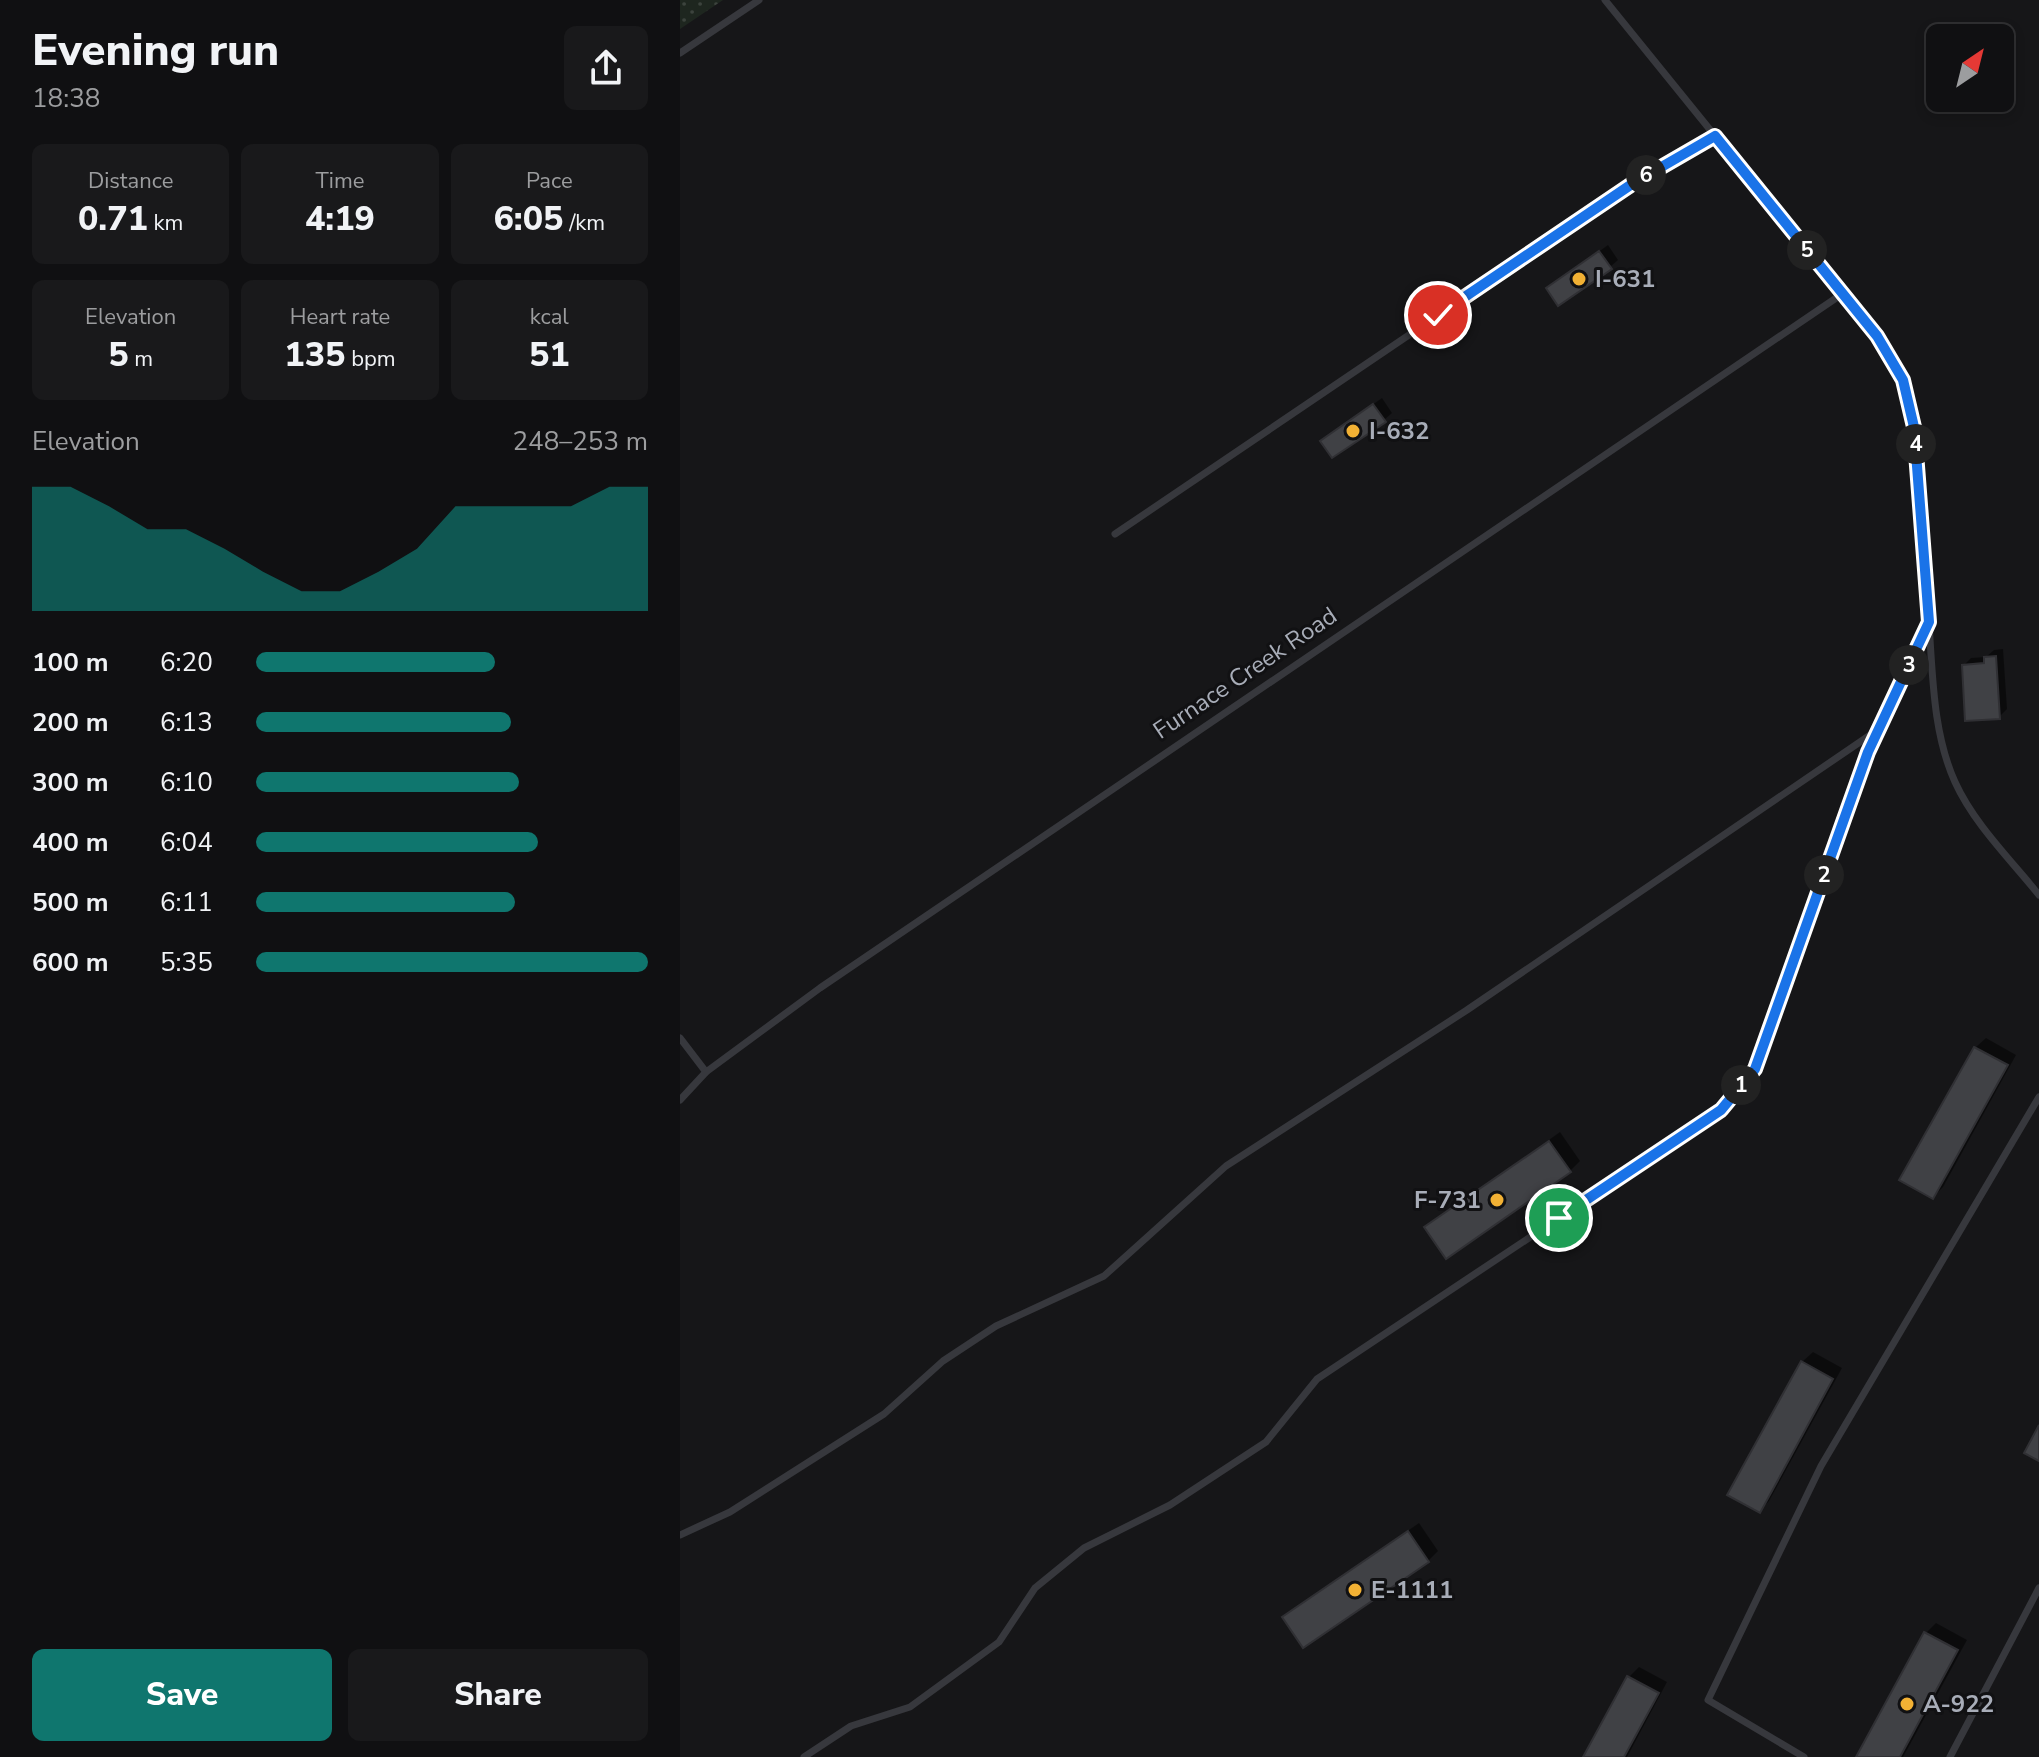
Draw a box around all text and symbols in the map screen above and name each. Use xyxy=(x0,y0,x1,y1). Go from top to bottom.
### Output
text: Evening run xyxy=(32,21,279,81)
north arrow xyxy=(1926,24,2014,112)
map controls xyxy=(1926,24,2014,112)
button: share xyxy=(564,26,648,110)
text: 18:38 xyxy=(32,81,100,116)
pin: 6 xyxy=(1626,155,1666,195)
text: 6 xyxy=(1639,160,1653,190)
text: Distance xyxy=(88,166,173,196)
text: Time xyxy=(316,166,364,196)
text: Pace xyxy=(526,166,573,196)
text: 0.71 xyxy=(78,196,148,242)
text: 4:19 xyxy=(305,196,375,242)
text: 6:05 xyxy=(493,196,564,242)
text: km xyxy=(148,208,183,238)
text: /km xyxy=(564,208,605,238)
pin: 5 xyxy=(1787,230,1827,270)
text: 5 xyxy=(1800,235,1814,265)
place label: I-631 xyxy=(1595,263,1655,295)
marker: I-631 xyxy=(1570,270,1588,288)
pin xyxy=(1404,281,1472,349)
icon: check xyxy=(1416,293,1460,337)
text: Elevation xyxy=(85,302,176,332)
text: Heart rate xyxy=(290,302,390,332)
text: kcal xyxy=(530,302,569,332)
text: 5 xyxy=(108,332,129,378)
text: 135 xyxy=(284,332,346,378)
text: 51 xyxy=(529,332,570,378)
text: m xyxy=(129,344,153,374)
text: bpm xyxy=(346,344,396,374)
place label: I-632 xyxy=(1369,415,1429,447)
marker: I-632 xyxy=(1344,422,1362,440)
text: Elevation xyxy=(32,424,140,459)
text: 248–253 m xyxy=(512,424,648,459)
pin: 4 xyxy=(1896,424,1936,464)
text: 4 xyxy=(1909,429,1923,459)
street label: Furnace Creek Road xyxy=(1147,600,1343,746)
text: 100 m xyxy=(32,645,109,680)
text: 6:20 xyxy=(160,645,213,680)
pin: 3 xyxy=(1889,645,1929,685)
text: 3 xyxy=(1902,650,1916,680)
text: 200 m xyxy=(32,705,109,740)
text: 6:13 xyxy=(160,705,213,740)
text: 300 m xyxy=(32,765,109,800)
text: 6:10 xyxy=(160,765,213,800)
text: 400 m xyxy=(32,825,109,860)
text: 6:04 xyxy=(160,825,213,860)
pin: 2 xyxy=(1804,855,1844,895)
text: 2 xyxy=(1817,860,1831,890)
text: 500 m xyxy=(32,885,109,920)
text: 6:11 xyxy=(160,885,213,920)
text: 600 m xyxy=(32,945,109,980)
text: 5:35 xyxy=(160,945,213,980)
pin: 1 xyxy=(1721,1065,1761,1105)
text: 1 xyxy=(1734,1070,1748,1100)
place label: F-731 xyxy=(1414,1184,1481,1216)
pin xyxy=(1525,1184,1593,1252)
marker: F-731 xyxy=(1488,1191,1506,1209)
icon: arrive xyxy=(1537,1196,1581,1240)
place label: E-1111 xyxy=(1371,1574,1453,1606)
marker: E-1111 xyxy=(1346,1581,1364,1599)
button: Save xyxy=(32,1649,332,1741)
button: Share xyxy=(348,1649,648,1741)
place label: A-922 xyxy=(1923,1688,1994,1720)
marker: A-922 xyxy=(1898,1695,1916,1713)

